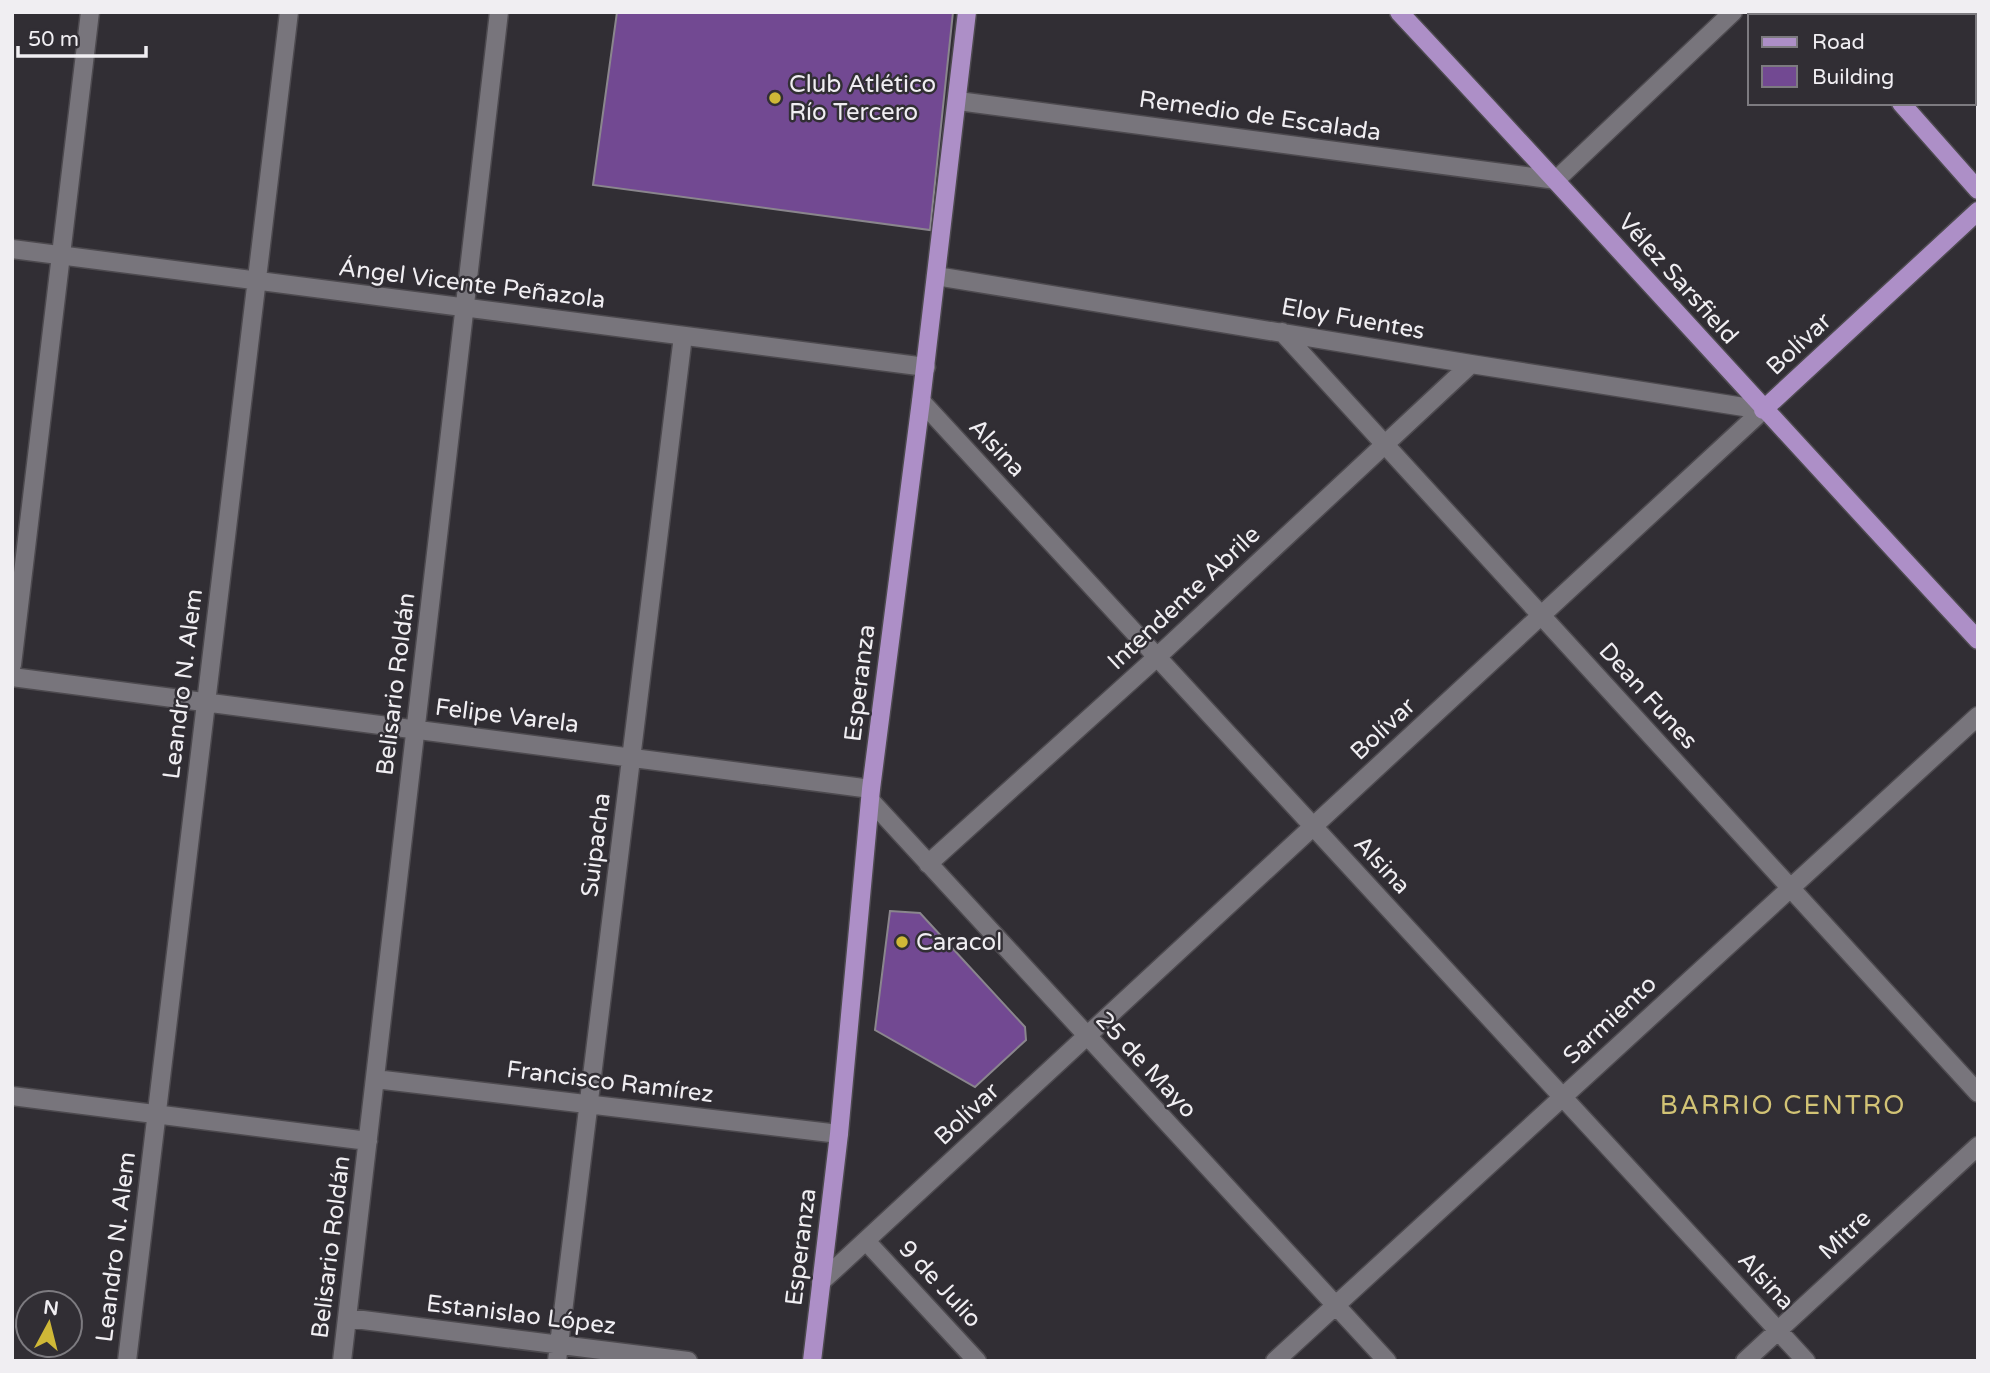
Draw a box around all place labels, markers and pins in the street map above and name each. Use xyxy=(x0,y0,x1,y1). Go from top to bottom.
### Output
place label: Club Atlético Río Tercero xyxy=(789,70,936,127)
marker: Club Atlético Río Tercero xyxy=(767,90,783,106)
place label: Caracol xyxy=(916,928,1002,957)
marker: Caracol xyxy=(894,934,910,950)

